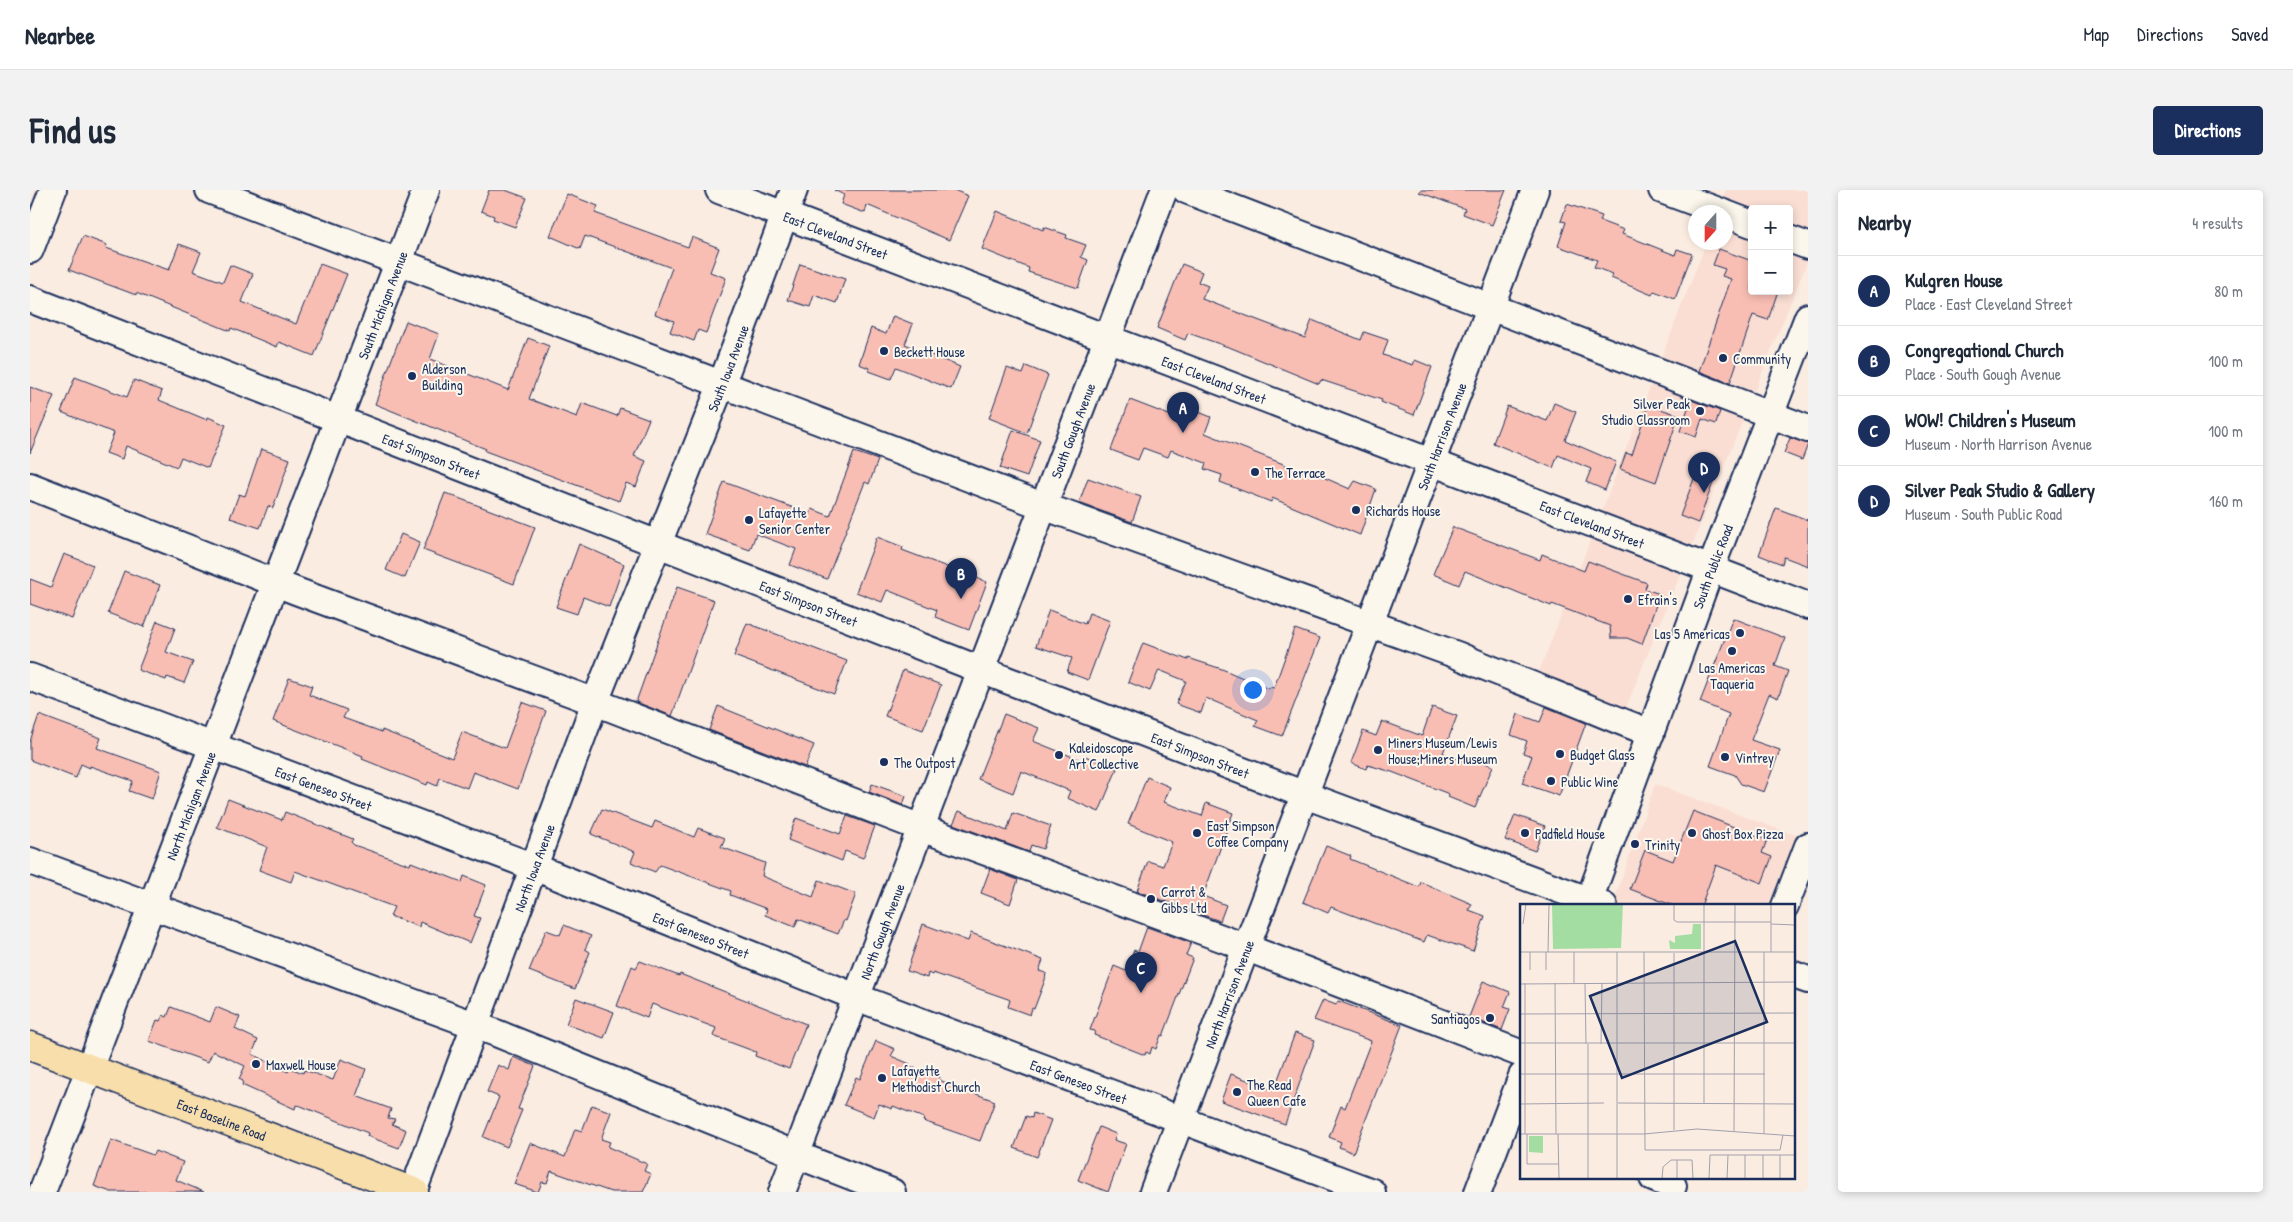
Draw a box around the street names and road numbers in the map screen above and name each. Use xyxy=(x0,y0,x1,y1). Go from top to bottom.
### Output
street label: East Cleveland Street xyxy=(781,206,891,263)
street label: South Michigan Avenue xyxy=(353,248,411,362)
street label: South Iowa Avenue xyxy=(702,322,753,414)
street label: East Cleveland Street xyxy=(1159,351,1269,408)
street label: South Harrison Avenue xyxy=(1412,379,1470,493)
street label: South Gough Avenue xyxy=(1046,380,1099,481)
street label: East Simpson Street xyxy=(380,428,483,483)
street label: East Cleveland Street xyxy=(1538,495,1647,552)
street label: South Public Road xyxy=(1688,521,1737,611)
street label: East Simpson Street xyxy=(757,575,861,631)
street label: East Simpson Street xyxy=(1149,727,1252,782)
street label: North Michigan Avenue xyxy=(161,748,220,863)
street label: East Geneseo Street xyxy=(273,761,375,815)
street label: North Iowa Avenue xyxy=(509,821,559,914)
street label: North Gough Avenue xyxy=(854,880,908,982)
street label: East Geneseo Street xyxy=(650,907,752,962)
street label: North Harrison Avenue xyxy=(1199,937,1258,1051)
street label: East Geneseo Street xyxy=(1028,1054,1130,1108)
street label: East Baseline Road xyxy=(174,1093,269,1145)

